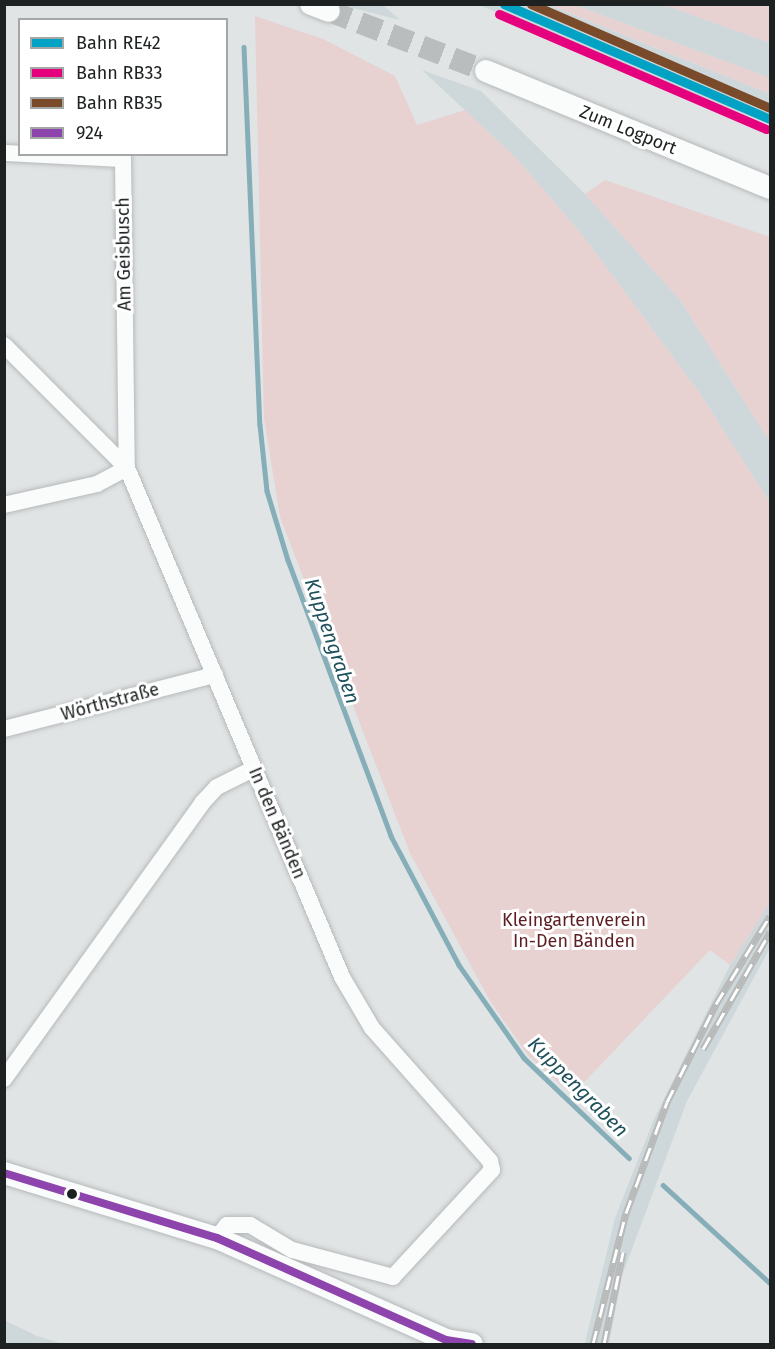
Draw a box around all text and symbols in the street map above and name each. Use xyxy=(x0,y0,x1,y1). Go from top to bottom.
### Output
legend xyxy=(18,18,228,156)
text: Bahn RE42 xyxy=(76,32,161,54)
text: Bahn RB33 xyxy=(76,62,162,84)
text: Bahn RB35 xyxy=(76,92,162,114)
street label: Zum Logport xyxy=(576,101,680,159)
text: 924 xyxy=(76,122,103,144)
street label: Am Geisbusch xyxy=(112,197,136,311)
water label: Kuppengraben xyxy=(299,575,365,707)
street label: Wörthstraße xyxy=(59,679,161,725)
street label: In den Bänden xyxy=(244,764,310,882)
park label: Kleingartenverein In-Den Bänden xyxy=(502,910,646,952)
water label: Kuppengraben xyxy=(523,1032,633,1142)
unlabelled marker xyxy=(66,1188,78,1200)

